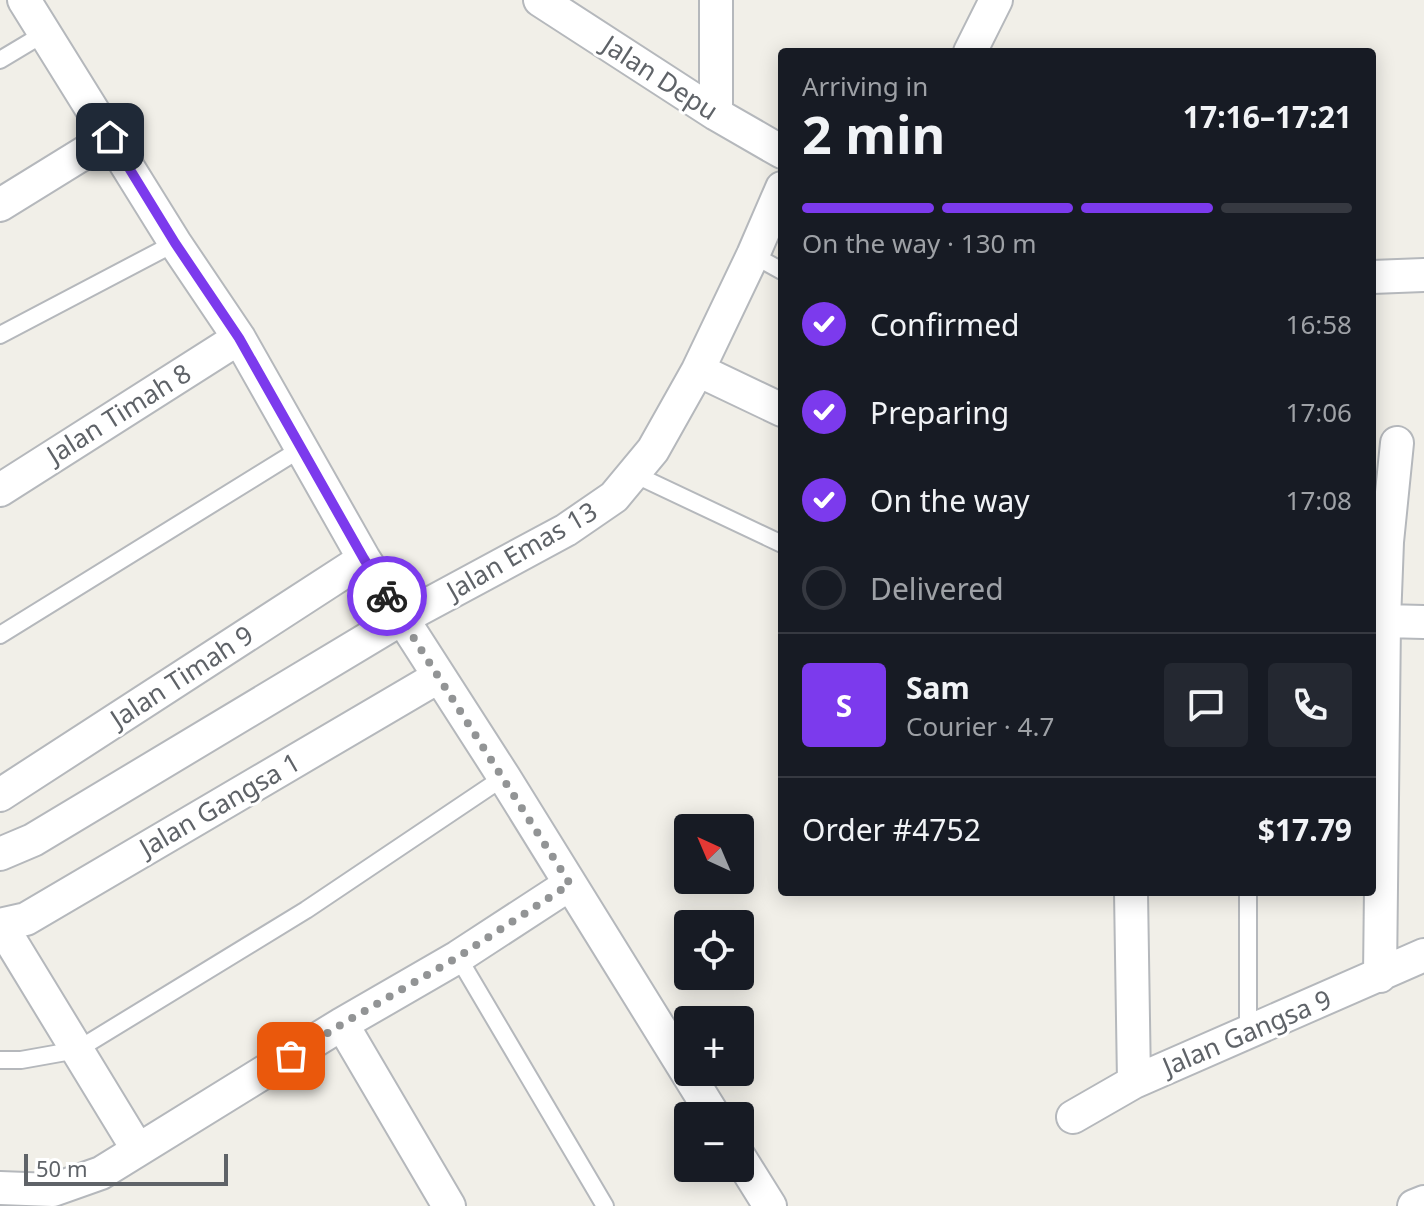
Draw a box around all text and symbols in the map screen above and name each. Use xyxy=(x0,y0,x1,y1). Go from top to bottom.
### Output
street label: Jalan Depu xyxy=(593,25,725,128)
text: Arriving in xyxy=(802,68,928,104)
text: 17:16–17:21 xyxy=(1183,96,1352,137)
text: 2 min xyxy=(802,98,945,169)
pin xyxy=(76,103,144,171)
icon: home xyxy=(88,115,132,159)
text: On the way · 130 m xyxy=(802,225,1036,261)
icon: check xyxy=(802,302,846,346)
text: Confirmed xyxy=(870,304,1020,345)
text: 16:58 xyxy=(1286,306,1352,342)
street label: Jalan Timah 8 xyxy=(37,355,197,473)
icon: check xyxy=(802,390,846,434)
text: Preparing xyxy=(870,392,1009,433)
text: 17:06 xyxy=(1286,394,1352,430)
icon: check xyxy=(802,478,846,522)
text: On the way xyxy=(870,480,1030,521)
text: 17:08 xyxy=(1286,482,1352,518)
street label: Jalan Emas 13 xyxy=(437,493,603,609)
courier xyxy=(347,556,427,636)
text: Delivered xyxy=(870,568,1004,609)
icon: bike xyxy=(365,574,409,618)
street label: Jalan Timah 9 xyxy=(101,617,260,737)
button: chat xyxy=(1164,663,1248,747)
button: phone xyxy=(1268,663,1352,747)
text: Sam xyxy=(906,667,970,708)
text: S xyxy=(836,685,852,726)
text: Courier · 4.7 xyxy=(906,708,1054,744)
street label: Jalan Gangsa 1 xyxy=(130,744,306,866)
text: Order #4752 xyxy=(802,809,981,850)
text: $17.79 xyxy=(1258,809,1352,850)
north arrow xyxy=(674,814,754,894)
map controls xyxy=(674,814,754,1182)
button: locate xyxy=(674,910,754,990)
street label: Jalan Gangsa 9 xyxy=(1154,980,1337,1085)
button: + xyxy=(674,1006,754,1086)
pin xyxy=(257,1022,325,1090)
icon: bag xyxy=(269,1034,313,1078)
button: − xyxy=(674,1102,754,1182)
scale bar xyxy=(24,1150,228,1186)
text: 50 m xyxy=(36,1153,87,1183)

